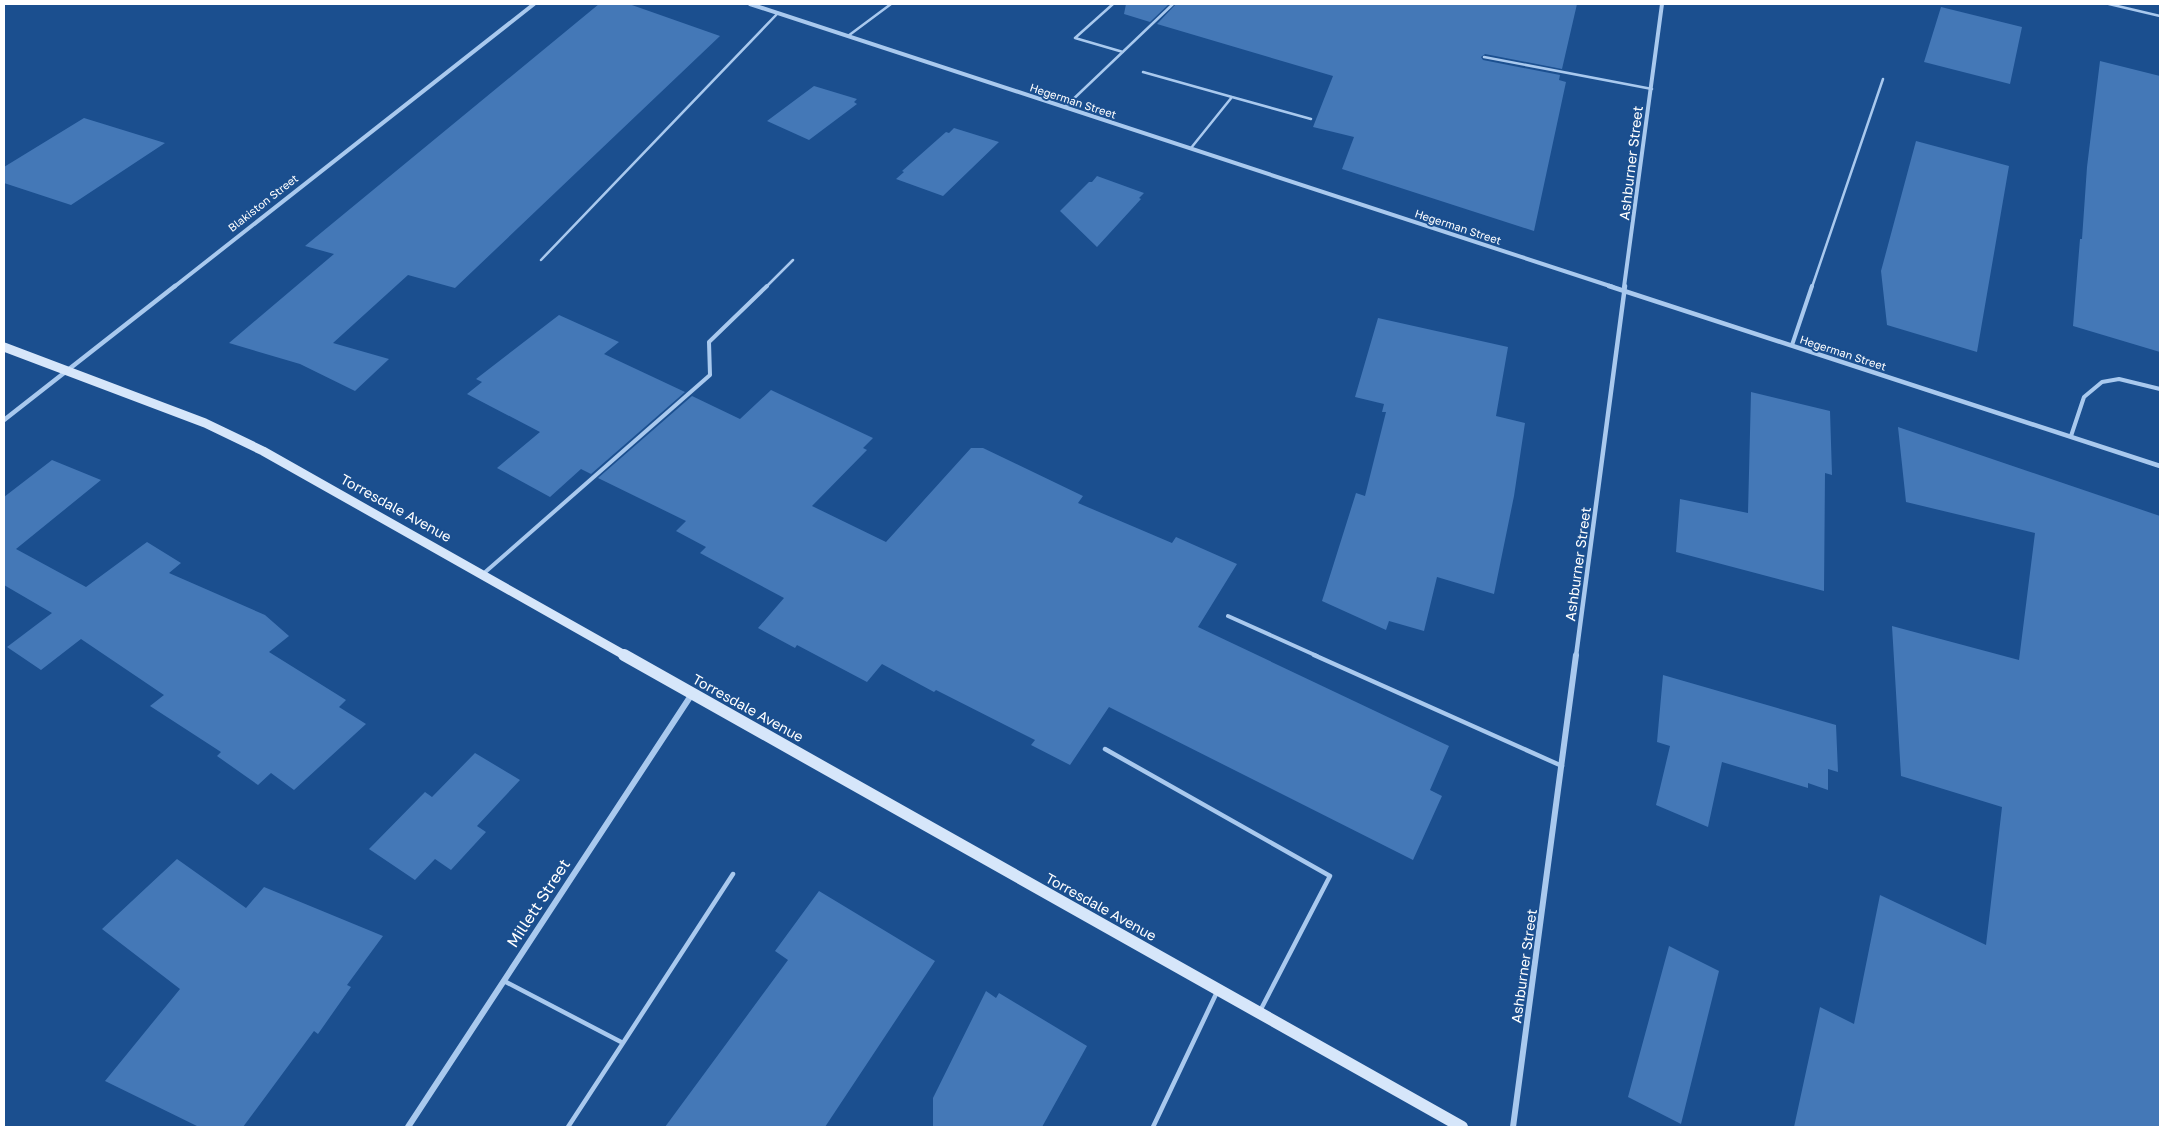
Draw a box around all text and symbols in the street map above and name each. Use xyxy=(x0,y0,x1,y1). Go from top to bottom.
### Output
street label: Hegerman Street xyxy=(1028,80,1118,121)
street label: Ashburner Street xyxy=(1615,105,1646,221)
street label: Blakiston Street xyxy=(225,171,300,234)
street label: Hegerman Street xyxy=(1413,206,1503,247)
street label: Hegerman Street xyxy=(1798,332,1888,373)
street label: Torresdale Avenue xyxy=(338,470,455,545)
street label: Ashburner Street xyxy=(1561,506,1594,622)
street label: Torresdale Avenue xyxy=(690,670,807,745)
street label: Millett Street xyxy=(502,855,574,951)
street label: Torresdale Avenue xyxy=(1043,869,1160,944)
street label: Ashburner Street xyxy=(1507,908,1540,1024)

